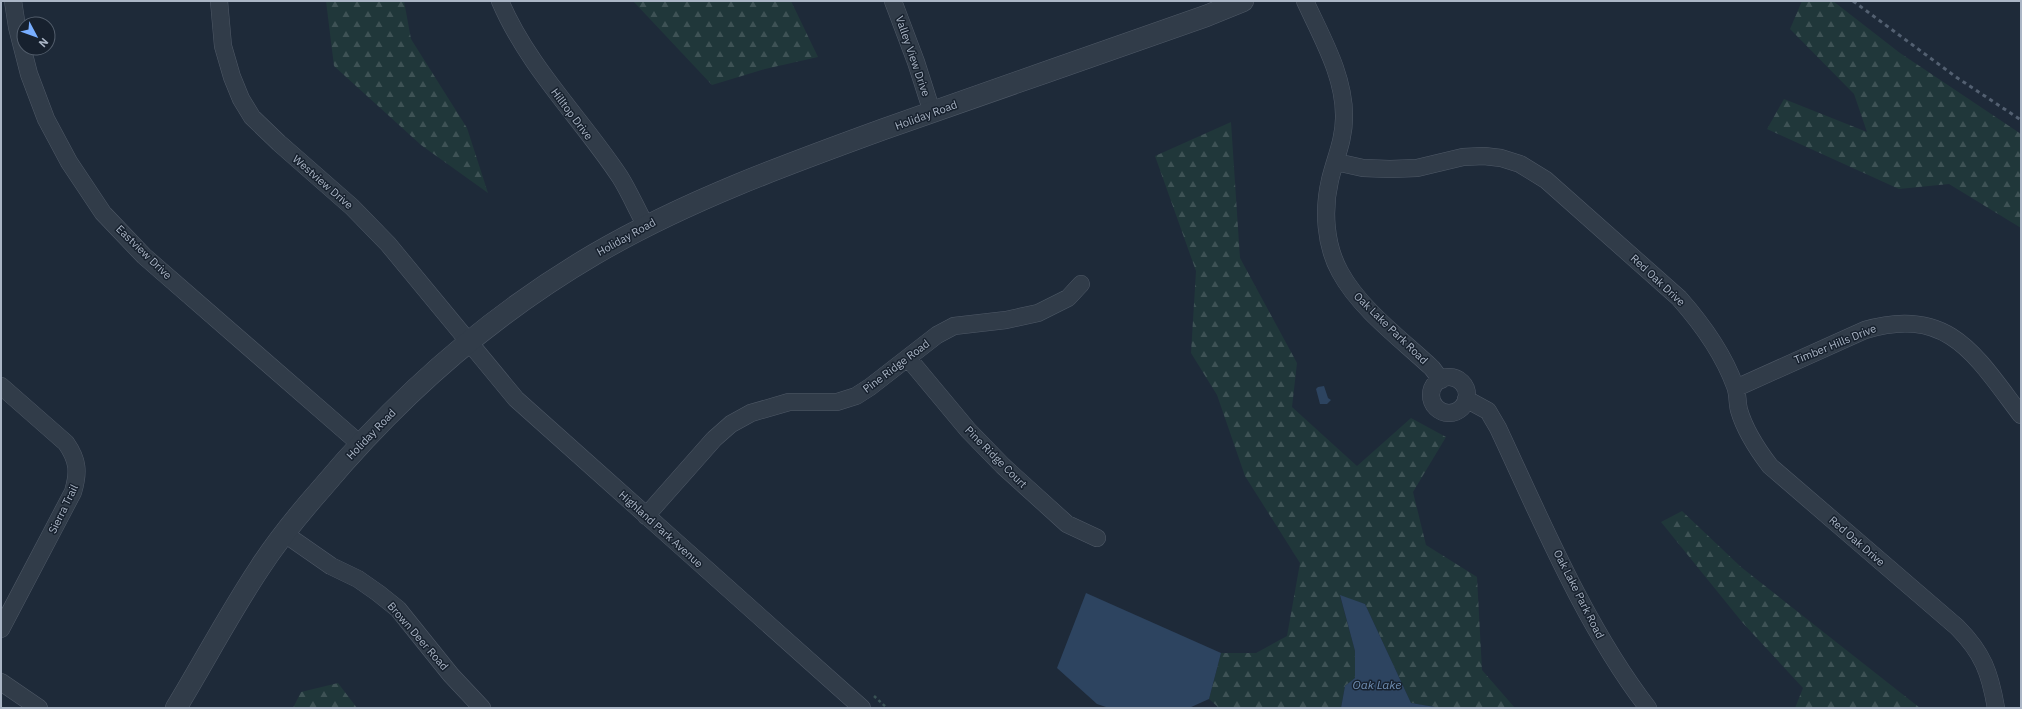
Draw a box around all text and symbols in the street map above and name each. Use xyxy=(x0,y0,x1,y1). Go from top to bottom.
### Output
street label: Valley View Drive xyxy=(893,14,933,98)
north arrow xyxy=(16,16,56,56)
text: N xyxy=(36,35,51,50)
street label: Hilltop Drive xyxy=(548,85,596,143)
street label: Holiday Road xyxy=(893,97,959,133)
street label: Westview Drive xyxy=(290,152,356,212)
street label: Holiday Road xyxy=(594,215,658,259)
street label: Eastview Drive xyxy=(113,222,175,282)
street label: Red Oak Drive xyxy=(1628,251,1688,309)
street label: Oak Lake Park Road xyxy=(1351,289,1431,367)
street label: Timber Hills Drive xyxy=(1792,321,1878,367)
street label: Pine Ridge Road xyxy=(860,336,932,396)
street label: Holiday Road xyxy=(343,406,399,462)
street label: Pine Ridge Court xyxy=(962,423,1030,491)
street label: Sierra Trail xyxy=(45,482,81,536)
street label: Highland Park Avenue xyxy=(616,488,706,570)
street label: Red Oak Drive xyxy=(1826,513,1888,569)
street label: Oak Lake Park Road xyxy=(1551,547,1607,641)
street label: Brown Deer Road xyxy=(385,599,451,673)
water label: Oak Lake xyxy=(1353,677,1401,692)

